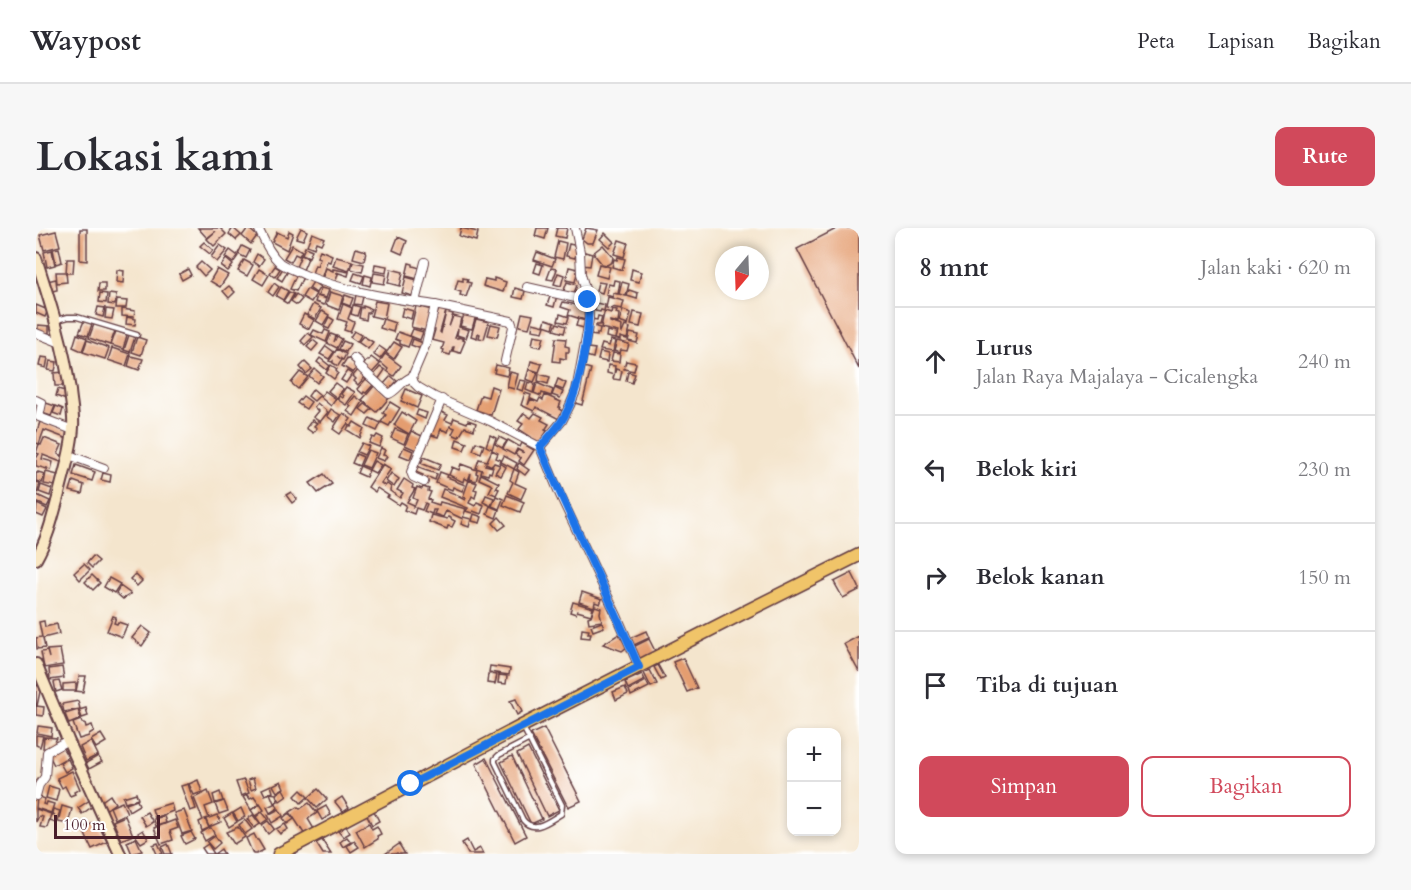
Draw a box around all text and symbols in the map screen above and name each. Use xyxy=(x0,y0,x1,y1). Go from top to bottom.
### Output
text: Waypost xyxy=(30,22,141,60)
text: Peta xyxy=(1137,27,1175,56)
text: Lapisan xyxy=(1208,27,1275,56)
text: Bagikan xyxy=(1308,27,1381,56)
button: Rute xyxy=(1275,127,1375,186)
text: Lokasi kami xyxy=(36,128,274,185)
north arrow xyxy=(715,246,769,300)
text: 8 mnt xyxy=(919,250,988,285)
text: Jalan kaki · 620 m xyxy=(1201,254,1351,281)
route end xyxy=(574,286,600,312)
text: Lurus xyxy=(976,333,1033,363)
icon: ahead xyxy=(919,345,952,378)
text: 240 m xyxy=(1298,348,1351,375)
text: Jalan Raya Majalaya - Cicalengka xyxy=(976,363,1258,390)
icon: left xyxy=(919,453,952,486)
text: Belok kiri xyxy=(976,454,1077,484)
text: 230 m xyxy=(1298,456,1351,483)
icon: right xyxy=(919,561,952,594)
text: Belok kanan xyxy=(976,562,1105,592)
text: 150 m xyxy=(1298,564,1351,591)
icon: arrive xyxy=(919,669,952,702)
text: Tiba di tujuan xyxy=(976,670,1118,700)
map controls xyxy=(787,728,841,836)
button: + xyxy=(787,728,841,782)
button: Simpan xyxy=(919,756,1129,817)
button: Bagikan xyxy=(1141,756,1351,817)
route start xyxy=(397,770,423,796)
button: − xyxy=(787,782,841,836)
scale bar xyxy=(54,812,160,840)
text: 100 m xyxy=(63,814,105,836)

